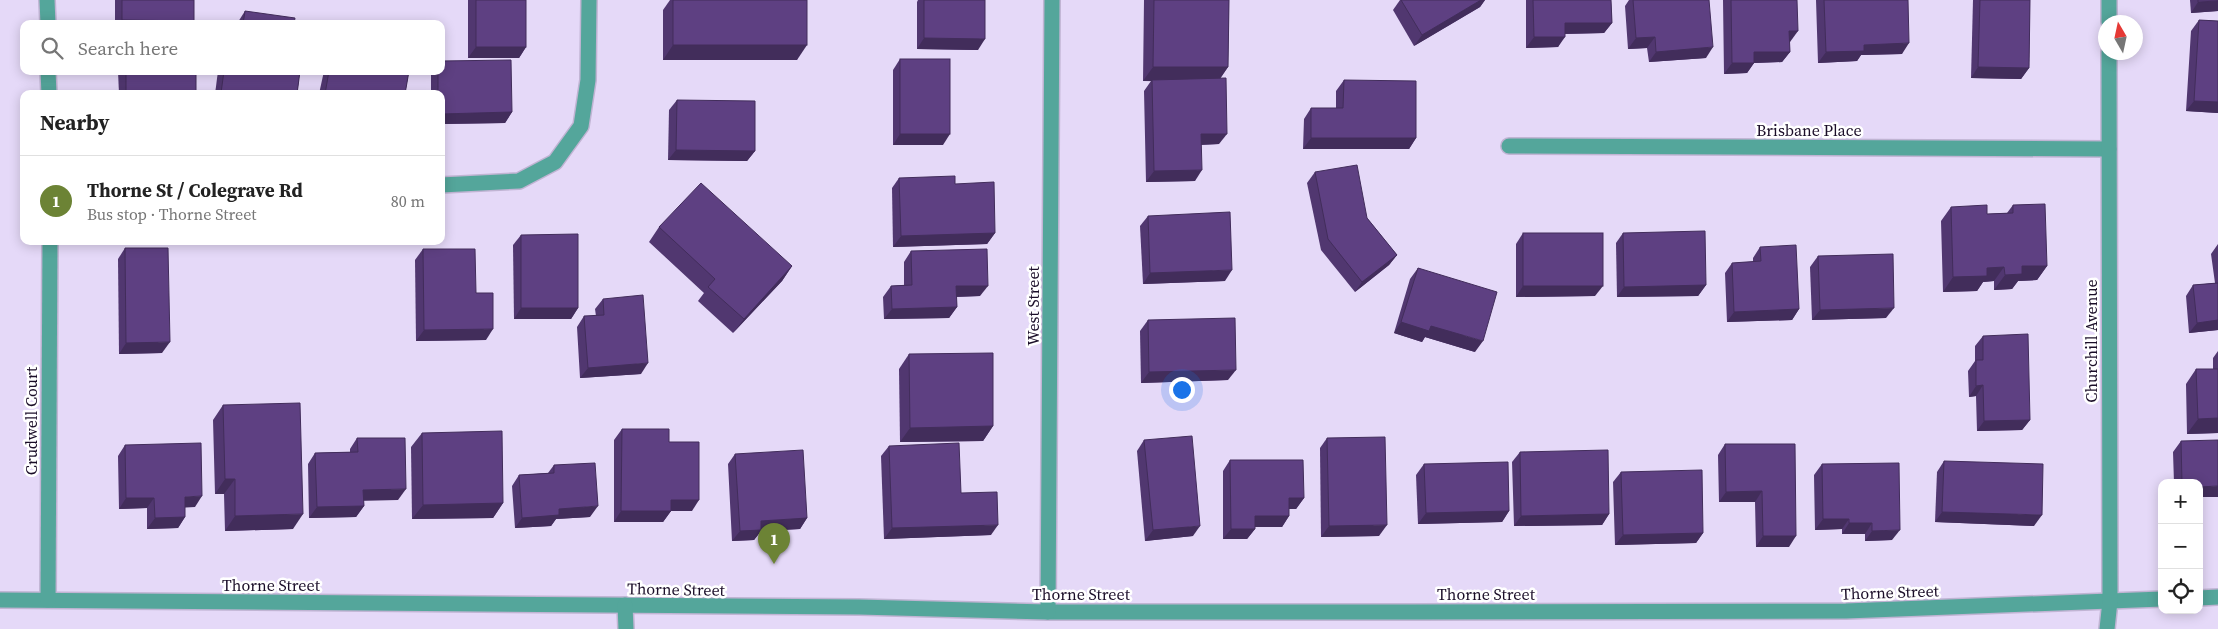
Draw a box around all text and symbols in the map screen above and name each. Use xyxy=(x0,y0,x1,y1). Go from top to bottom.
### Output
north arrow xyxy=(2098,15,2143,60)
search box xyxy=(20,20,445,75)
icon: search xyxy=(38,34,66,62)
text: Search here xyxy=(78,35,178,61)
text: Nearby xyxy=(40,108,110,137)
street label: Brisbane Place xyxy=(1756,119,1862,141)
text: Thorne St / Colegrave Rd xyxy=(87,177,303,203)
text: 1 xyxy=(52,190,60,212)
text: 80 m xyxy=(391,190,425,212)
text: Bus stop · Thorne Street xyxy=(87,203,257,225)
street label: West Street xyxy=(1022,265,1044,346)
street label: Churchill Avenue xyxy=(2080,279,2102,403)
street label: Crudwell Court xyxy=(20,366,42,475)
your location xyxy=(1169,377,1195,403)
map controls xyxy=(2158,479,2203,614)
button: + xyxy=(2158,479,2203,524)
pin: 1 xyxy=(758,523,790,564)
button: − xyxy=(2158,524,2203,569)
button: locate xyxy=(2158,569,2203,614)
street label: Thorne Street xyxy=(222,574,321,596)
street label: Thorne Street xyxy=(627,577,726,601)
street label: Thorne Street xyxy=(1841,579,1940,605)
street label: Thorne Street xyxy=(1032,583,1131,605)
street label: Thorne Street xyxy=(1437,583,1536,605)

